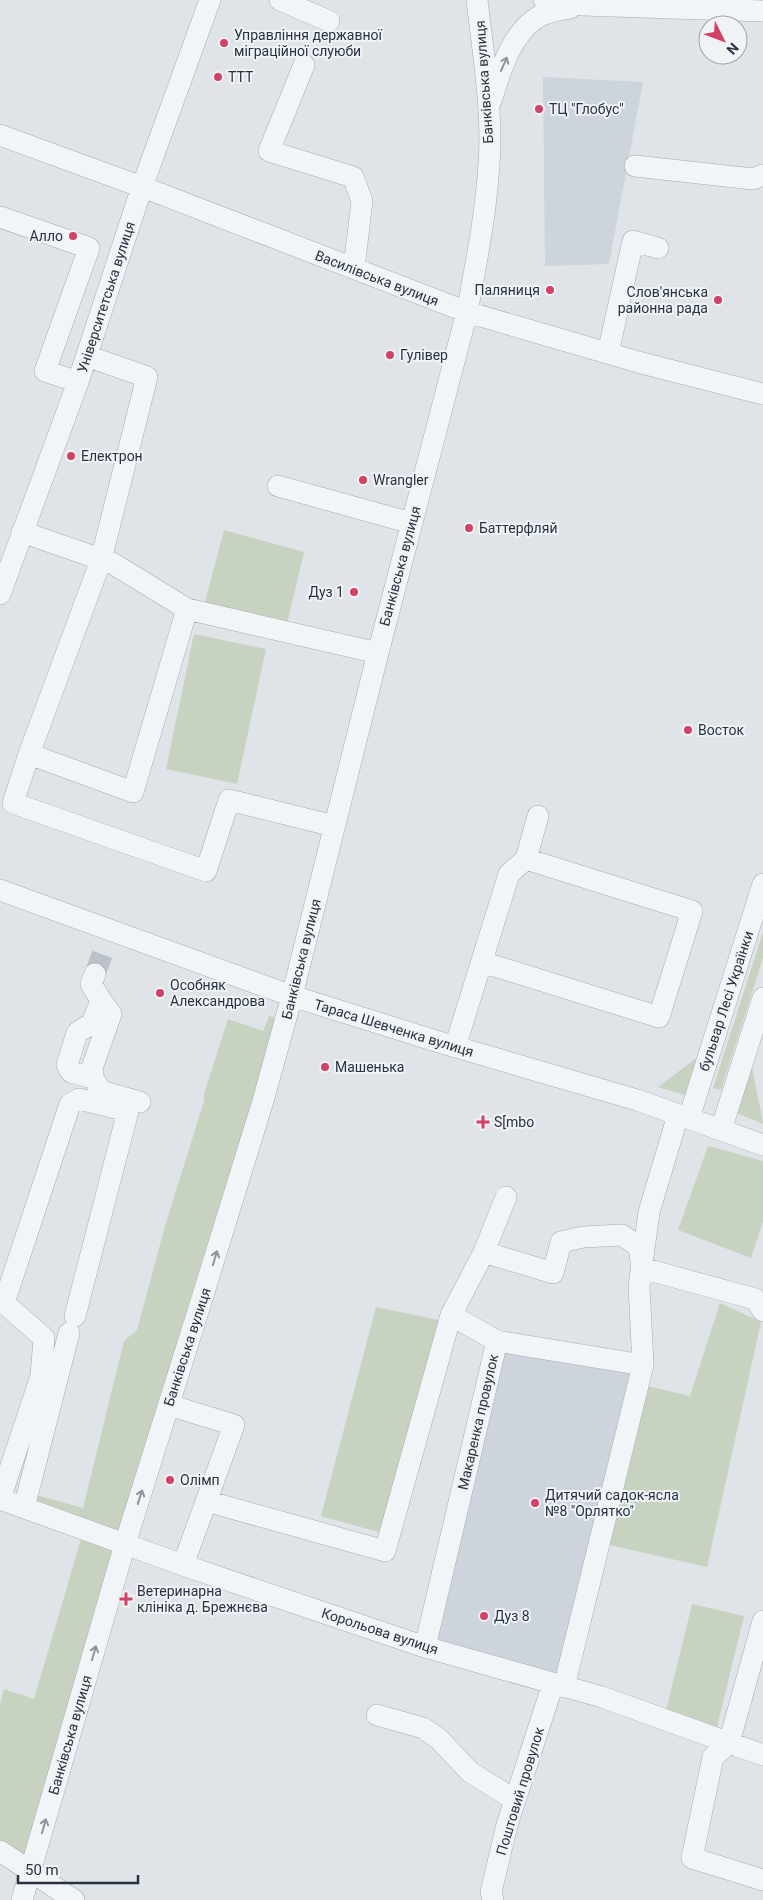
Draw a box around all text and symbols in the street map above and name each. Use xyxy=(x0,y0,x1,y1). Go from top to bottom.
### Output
north arrow xyxy=(698,15,748,65)
street label: Банківська вулиця xyxy=(472,20,496,144)
place label: Управління державної міграційної слуюби xyxy=(234,27,383,59)
marker: Управління державної міграційної слуюби xyxy=(218,37,230,49)
text: N xyxy=(723,40,742,58)
one-way arrow xyxy=(499,57,509,72)
place label: ТТТ xyxy=(228,69,254,85)
marker: ТТТ xyxy=(212,71,224,83)
place label: ТЦ "Глобус" xyxy=(549,101,624,117)
marker: ТЦ "Глобус" xyxy=(533,103,545,115)
street label: Університетська вулиця xyxy=(74,219,138,375)
place label: Алло xyxy=(30,228,63,244)
marker: Алло xyxy=(67,230,79,242)
street label: Василівська вулиця xyxy=(313,247,441,309)
place label: Паляниця xyxy=(474,282,540,298)
marker: Паляниця xyxy=(544,284,556,296)
place label: Слов'янська районна рада xyxy=(618,284,708,316)
marker: Слов'янська районна рада xyxy=(712,294,724,306)
place label: Гулівер xyxy=(400,347,448,363)
marker: Гулівер xyxy=(384,349,396,361)
place label: Електрон xyxy=(81,448,143,464)
marker: Електрон xyxy=(65,450,77,462)
place label: Wrangler xyxy=(373,472,429,488)
marker: Wrangler xyxy=(357,474,369,486)
street label: Банківська вулиця xyxy=(376,504,424,628)
place label: Баттерфляй xyxy=(479,520,557,536)
marker: Баттерфляй xyxy=(463,522,475,534)
place label: Дуз 1 xyxy=(308,584,344,600)
marker: Дуз 1 xyxy=(348,586,360,598)
place label: Восток xyxy=(698,722,744,738)
marker: Восток xyxy=(682,724,694,736)
street label: Банківська вулиця xyxy=(278,897,324,1021)
street label: бульвар Лесі Українки xyxy=(696,929,756,1073)
place label: Особняк Александрова xyxy=(170,977,265,1009)
marker: Особняк Александрова xyxy=(154,987,166,999)
street label: Тараса Шевченка вулиця xyxy=(312,996,476,1060)
place label: Машенька xyxy=(335,1059,404,1075)
marker: Машенька xyxy=(319,1061,331,1073)
place label: S[mbo xyxy=(494,1114,534,1130)
marker: S[mbo xyxy=(476,1115,490,1129)
one-way arrow xyxy=(210,1251,220,1267)
street label: Банківська вулиця xyxy=(160,1286,214,1408)
street label: Макаренка провулок xyxy=(455,1352,502,1491)
place label: Олімп xyxy=(180,1472,220,1488)
marker: Олімп xyxy=(164,1474,176,1486)
place label: Дитячий садок-ясла №8 "Орлятко" xyxy=(545,1487,679,1519)
one-way arrow xyxy=(135,1489,145,1505)
marker: Дитячий садок-ясла №8 "Орлятко" xyxy=(529,1497,541,1509)
place label: Ветеринарна клініка д. Брежнєва xyxy=(137,1583,268,1615)
marker: Ветеринарна клініка д. Брежнєва xyxy=(119,1592,133,1606)
street label: Корольова вулиця xyxy=(320,1605,440,1657)
place label: Дуз 8 xyxy=(494,1608,530,1624)
marker: Дуз 8 xyxy=(478,1610,490,1622)
one-way arrow xyxy=(89,1645,99,1661)
street label: Банківська вулиця xyxy=(45,1673,95,1797)
street label: Поштовий провулок xyxy=(493,1725,547,1857)
one-way arrow xyxy=(39,1818,49,1834)
scale bar xyxy=(18,1852,138,1884)
text: 50 m xyxy=(25,1861,59,1879)

